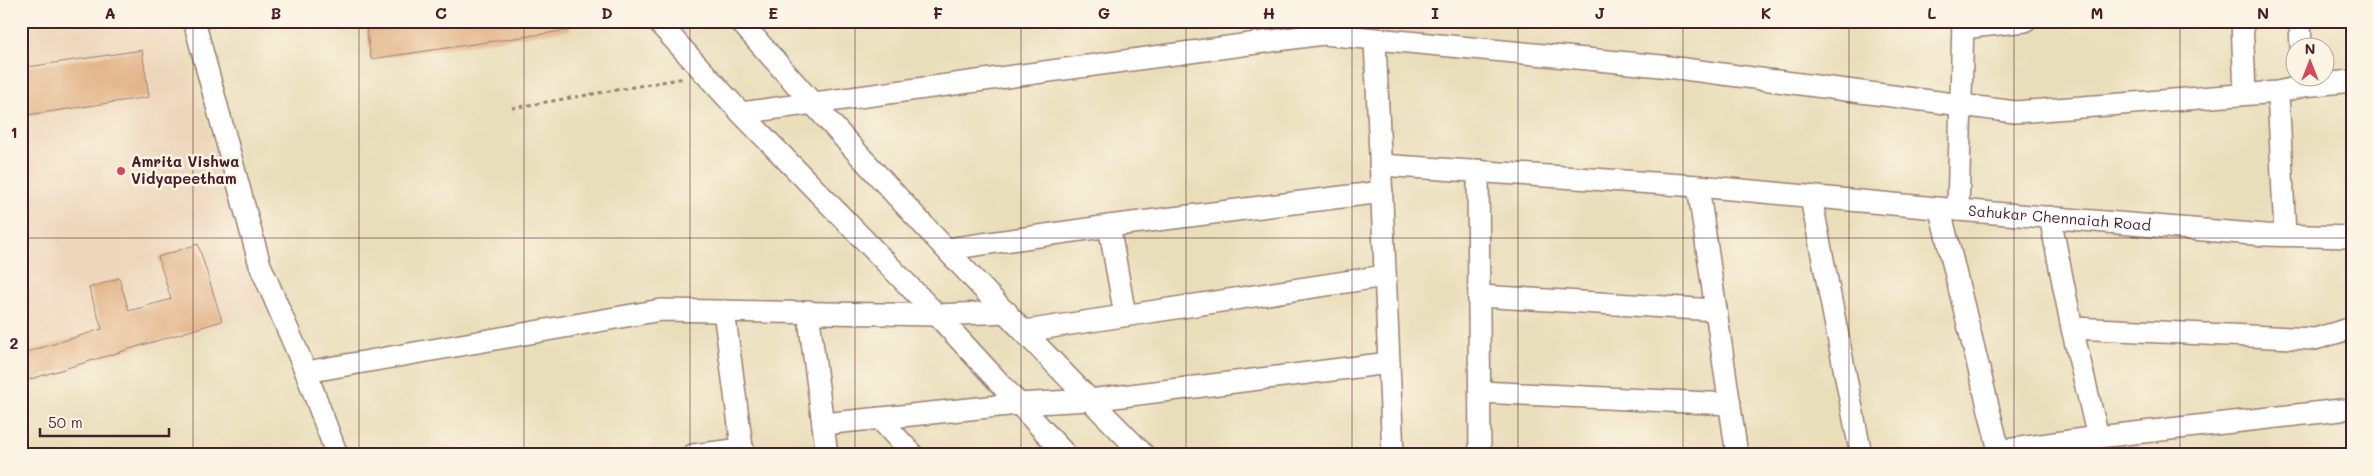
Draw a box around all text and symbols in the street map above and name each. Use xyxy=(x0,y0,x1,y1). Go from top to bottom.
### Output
text: A xyxy=(104,2,116,23)
text: B xyxy=(271,2,281,23)
text: C xyxy=(435,2,447,23)
text: D xyxy=(601,2,613,23)
text: E xyxy=(768,2,778,23)
text: F xyxy=(933,2,943,23)
text: G xyxy=(1098,2,1110,23)
text: H xyxy=(1263,2,1275,23)
text: I xyxy=(1431,2,1439,23)
text: J xyxy=(1595,2,1605,23)
text: K xyxy=(1761,2,1771,23)
text: L xyxy=(1927,2,1937,23)
text: M xyxy=(2091,2,2103,23)
text: N xyxy=(2257,2,2269,23)
north arrow xyxy=(2286,38,2336,88)
text: N xyxy=(2305,39,2315,58)
text: 1 xyxy=(10,121,18,142)
place label: Amrita Vishwa Vidyapeetham xyxy=(131,151,240,188)
marker: Amrita Vishwa Vidyapeetham xyxy=(115,165,127,177)
street label: Sahukar Chennaiah Road xyxy=(1968,200,2152,235)
text: 2 xyxy=(10,332,19,353)
scale bar xyxy=(40,406,169,438)
text: 50 m xyxy=(48,412,83,432)

